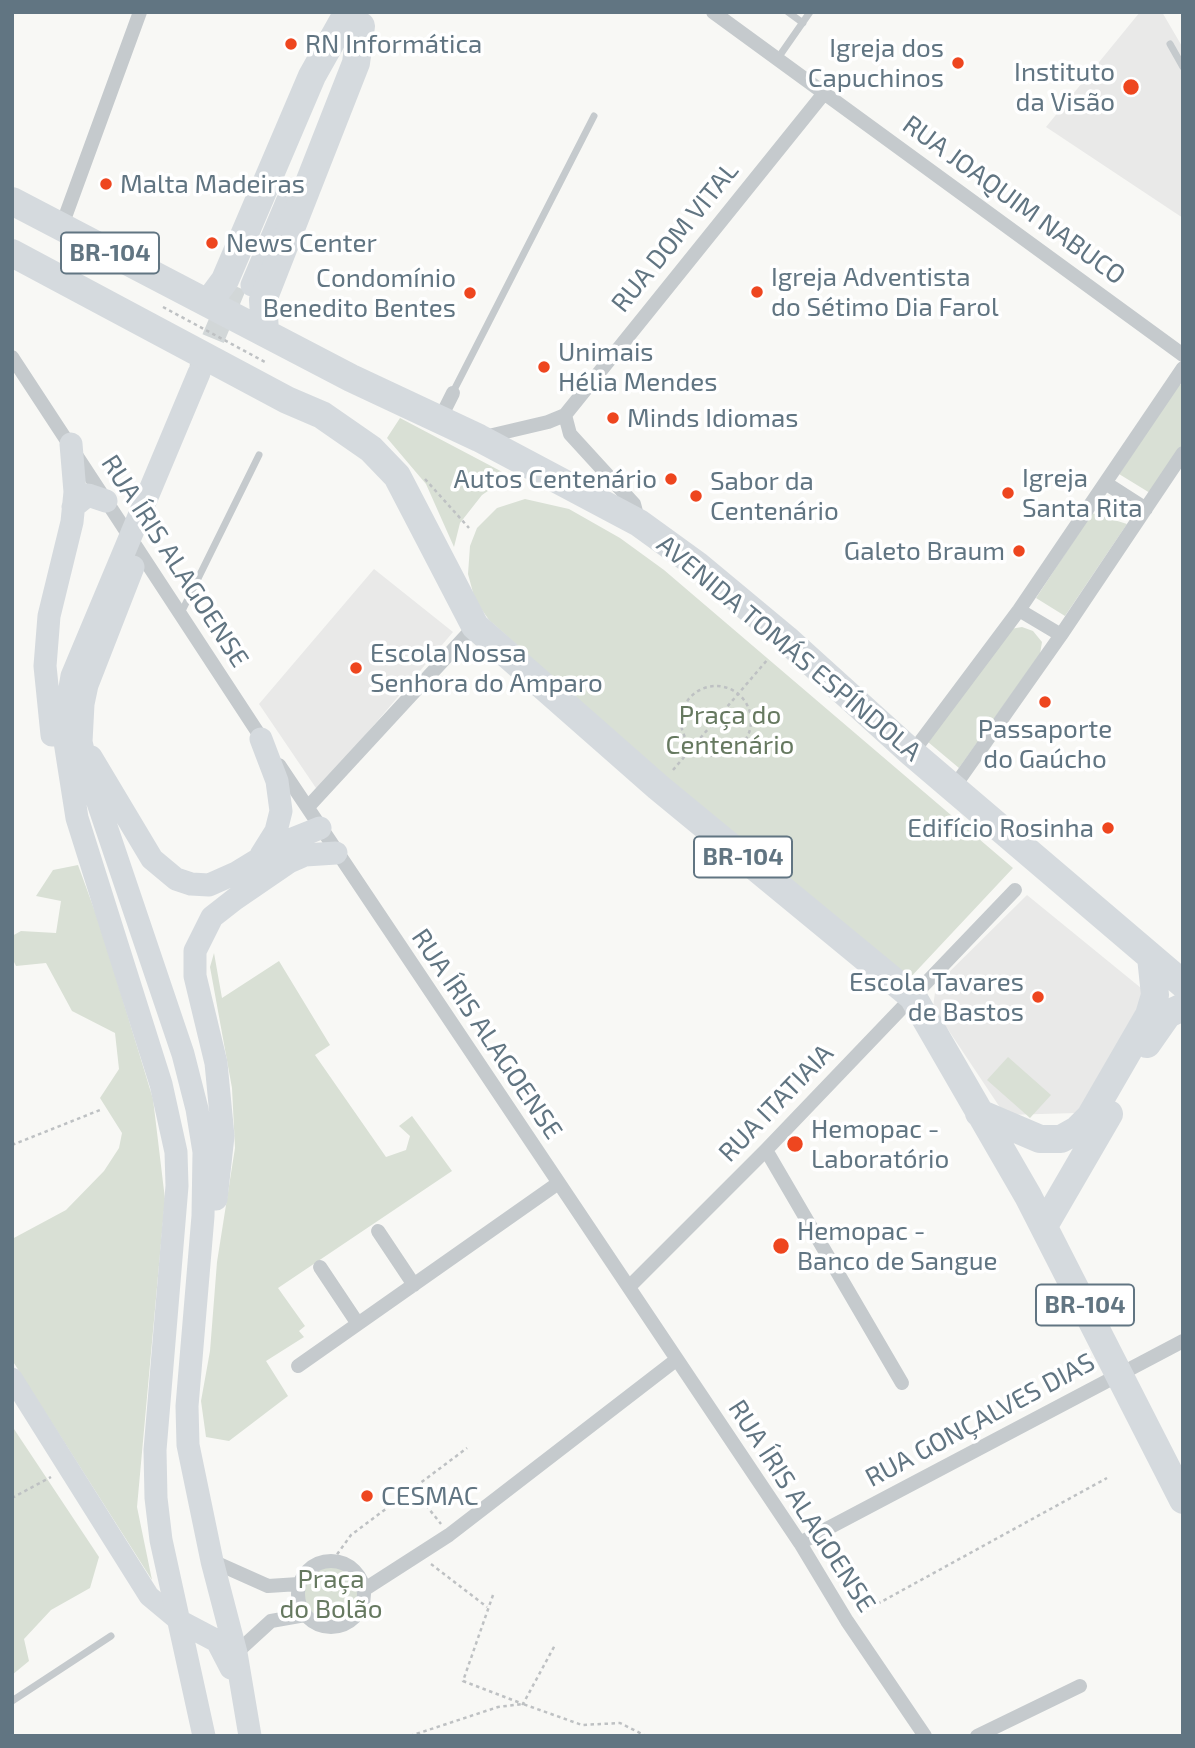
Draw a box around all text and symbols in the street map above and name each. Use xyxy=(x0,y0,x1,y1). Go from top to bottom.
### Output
place label: RN Informática xyxy=(305,28,482,60)
place label: Igreja dos Capuchinos xyxy=(808,32,944,94)
marker: RN Informática xyxy=(283,36,299,52)
marker: Igreja dos Capuchinos xyxy=(950,55,966,71)
place label: Instituto da Visão xyxy=(1014,56,1115,118)
marker: Instituto da Visão xyxy=(1121,77,1141,97)
street label: RUA JOAQUIM NABUCO xyxy=(897,109,1131,291)
street label: RUA DOM VITAL xyxy=(605,156,745,318)
place label: Malta Madeiras xyxy=(120,168,305,200)
marker: Malta Madeiras xyxy=(98,176,114,192)
place label: News Center xyxy=(226,227,377,259)
road number: BR-104 xyxy=(61,232,159,274)
marker: News Center xyxy=(204,235,220,251)
place label: Igreja Adventista do Sétimo Dia Farol xyxy=(771,261,999,322)
place label: Condomínio Benedito Bentes xyxy=(263,262,456,324)
marker: Igreja Adventista do Sétimo Dia Farol xyxy=(749,284,765,300)
marker: Condomínio Benedito Bentes xyxy=(462,285,478,301)
place label: Unimais Hélia Mendes xyxy=(558,336,718,398)
marker: Unimais Hélia Mendes xyxy=(536,359,552,375)
place label: Minds Idiomas xyxy=(627,402,798,434)
marker: Minds Idiomas xyxy=(605,410,621,426)
street label: RUA ÍRIS ALAGOENSE xyxy=(95,449,255,673)
place label: Igreja Santa Rita xyxy=(1022,462,1143,524)
place label: Autos Centenário xyxy=(454,463,657,495)
place label: Sabor da Centenário xyxy=(710,465,839,526)
marker: Autos Centenário xyxy=(663,471,679,487)
marker: Igreja Santa Rita xyxy=(1000,485,1016,501)
marker: Sabor da Centenário xyxy=(688,488,704,504)
street label: AVENIDA TOMÁS ESPÍNDOLA xyxy=(651,528,927,768)
place label: Galeto Braum xyxy=(844,535,1005,567)
marker: Galeto Braum xyxy=(1011,543,1027,559)
place label: Escola Nossa Senhora do Amparo xyxy=(370,637,603,698)
marker: Escola Nossa Senhora do Amparo xyxy=(348,660,364,676)
marker: Passaporte do Gaúcho xyxy=(1037,694,1053,710)
park label: Praça do Centenário xyxy=(666,699,794,760)
place label: Passaporte do Gaúcho xyxy=(978,713,1112,774)
place label: Edifício Rosinha xyxy=(907,812,1094,844)
marker: Edifício Rosinha xyxy=(1100,820,1116,836)
road number: BR-104 xyxy=(694,836,792,878)
street label: RUA ÍRIS ALAGOENSE xyxy=(405,923,569,1145)
place label: Escola Tavares de Bastos xyxy=(849,966,1024,1028)
marker: Escola Tavares de Bastos xyxy=(1030,989,1046,1005)
street label: RUA ITATIAIA xyxy=(712,1038,840,1168)
place label: Hemopac - Laboratório xyxy=(811,1113,949,1174)
marker: Hemopac - Laboratório xyxy=(785,1134,805,1154)
place label: Hemopac - Banco de Sangue xyxy=(797,1215,997,1276)
marker: Hemopac - Banco de Sangue xyxy=(771,1236,791,1256)
road number: BR-104 xyxy=(1036,1284,1134,1325)
street label: RUA GONÇALVES DIAS xyxy=(860,1346,1100,1494)
street label: RUA ÍRIS ALAGOENSE xyxy=(722,1394,882,1618)
place label: CESMAC xyxy=(381,1480,479,1512)
marker: CESMAC xyxy=(359,1488,375,1504)
park label: Praça do Bolão xyxy=(279,1563,383,1624)

